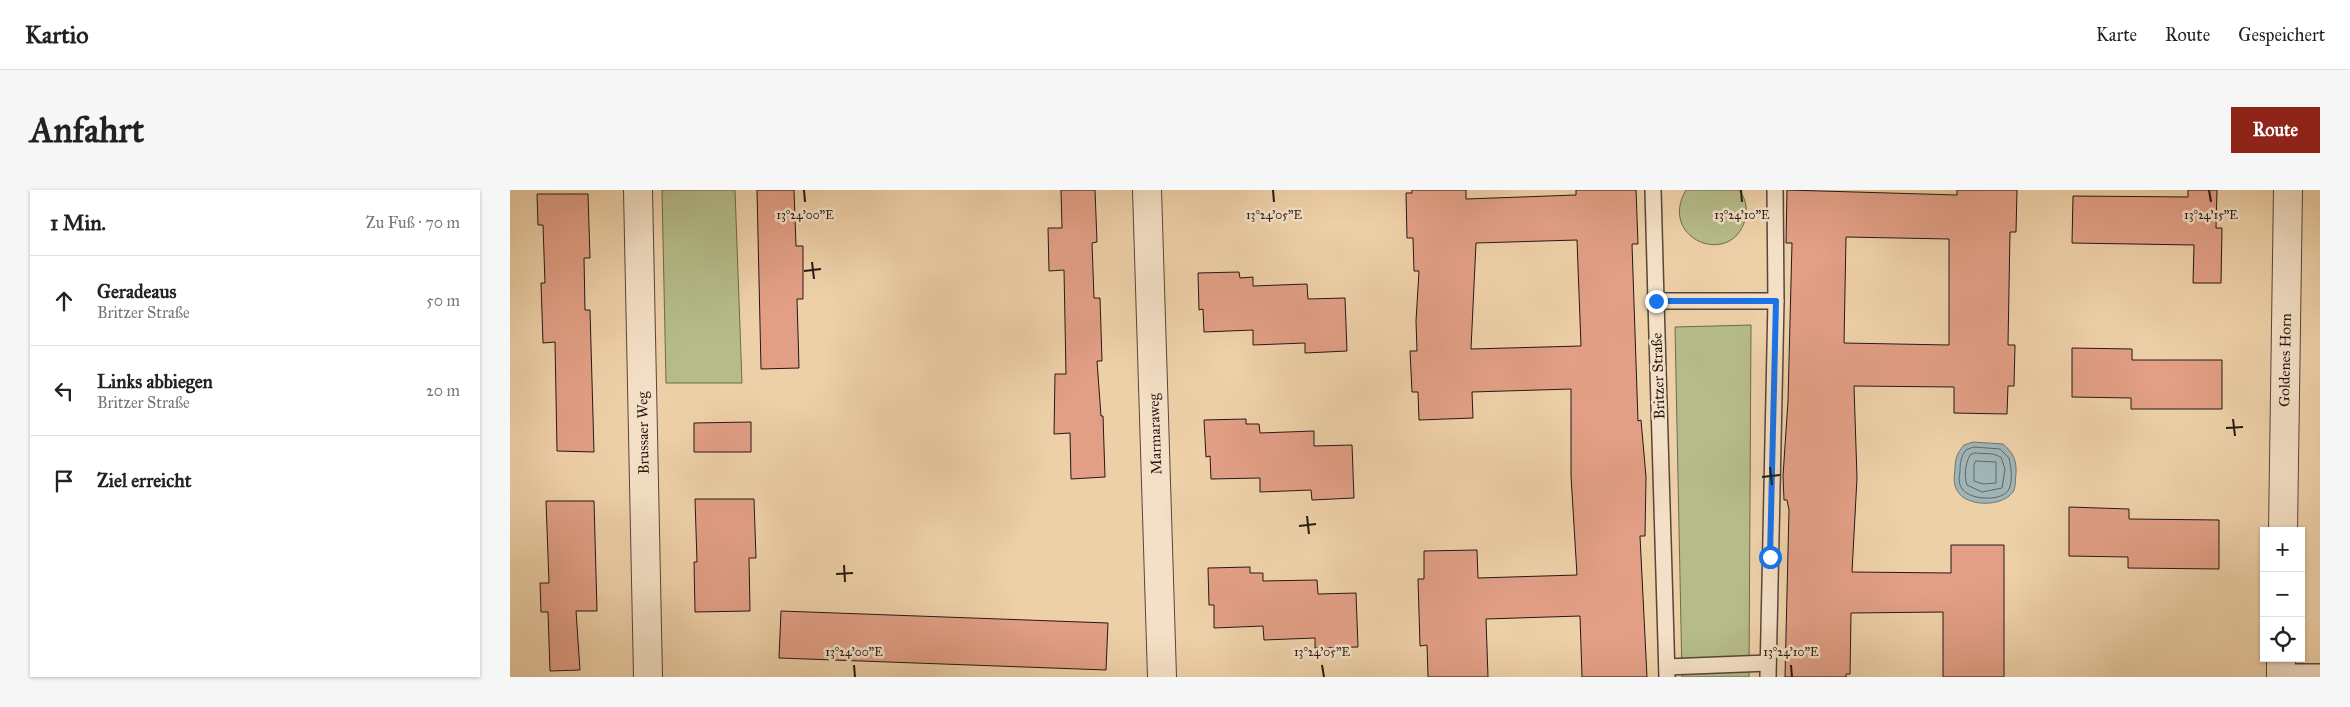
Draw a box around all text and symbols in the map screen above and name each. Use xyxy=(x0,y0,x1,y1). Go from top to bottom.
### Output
text: Kartio xyxy=(25,20,88,50)
text: Karte xyxy=(2096,24,2137,46)
text: Route xyxy=(2165,24,2210,46)
text: Gespeichert xyxy=(2238,24,2325,46)
button: Route xyxy=(2231,107,2320,153)
text: Anfahrt xyxy=(30,109,144,152)
text: 13°24'00"E xyxy=(776,208,834,222)
text: 13°24'05"E xyxy=(1246,208,1303,222)
text: 13°24'10"E xyxy=(1714,208,1770,222)
text: 13°24'15"E xyxy=(2184,208,2238,222)
text: 1 Min. xyxy=(50,210,106,236)
text: Zu Fuß · 70 m xyxy=(366,213,460,232)
text: Geradeaus xyxy=(97,280,176,303)
icon: ahead xyxy=(50,287,78,315)
route end xyxy=(1645,290,1668,313)
text: 50 m xyxy=(426,291,460,310)
text: Britzer Straße xyxy=(97,303,190,322)
street label: Goldenes Horn xyxy=(2275,313,2295,407)
street label: Britzer Straße xyxy=(1647,332,1669,420)
text: Links abbiegen xyxy=(97,370,213,393)
icon: left xyxy=(50,377,78,405)
text: 20 m xyxy=(426,381,460,400)
street label: Brussaer Weg xyxy=(633,390,653,475)
street label: Marmaraweg xyxy=(1145,392,1165,475)
text: Britzer Straße xyxy=(97,393,190,412)
icon: arrive xyxy=(50,467,78,495)
text: Ziel erreicht xyxy=(97,469,191,492)
map controls xyxy=(2260,527,2305,662)
button: + xyxy=(2260,527,2305,572)
route start xyxy=(1759,546,1782,569)
button: − xyxy=(2260,572,2305,617)
button: locate xyxy=(2260,617,2305,662)
text: 13°24'00"E xyxy=(825,645,883,659)
text: 13°24'05"E xyxy=(1294,645,1351,659)
text: 13°24'10"E xyxy=(1763,645,1819,659)

